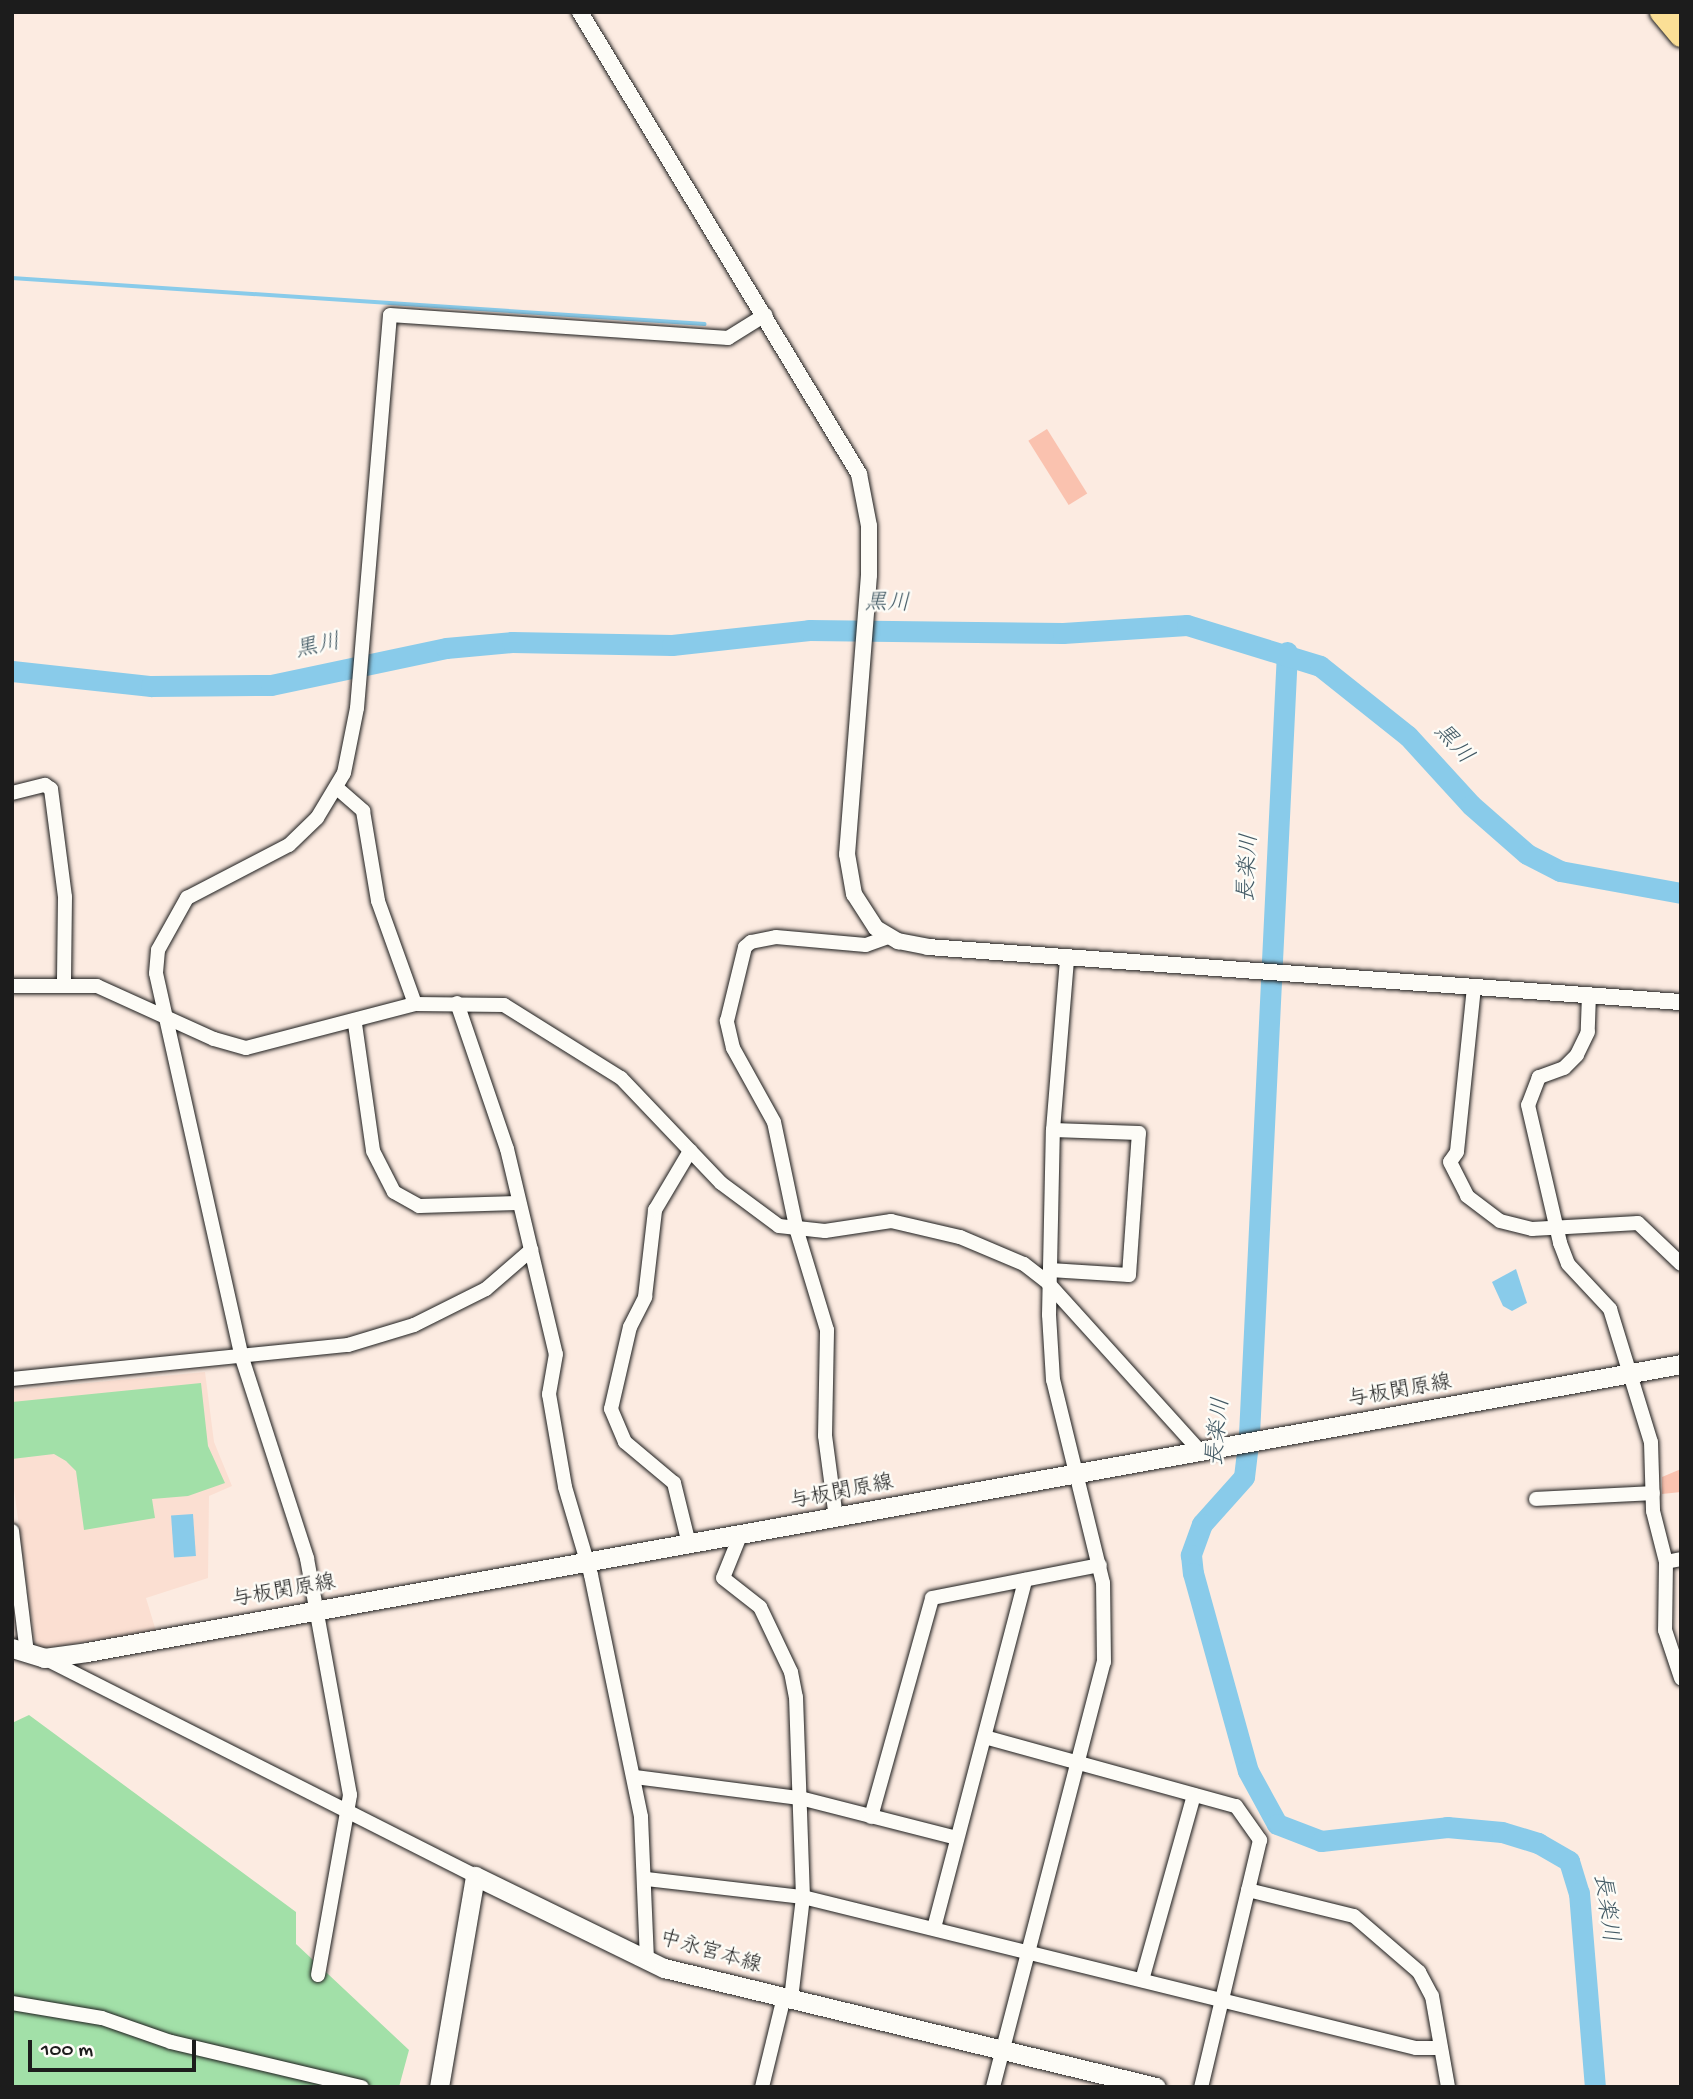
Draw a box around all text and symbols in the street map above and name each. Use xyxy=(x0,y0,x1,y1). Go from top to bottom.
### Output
water label: 黒川 xyxy=(864,591,910,619)
water label: 黒川 xyxy=(293,630,343,666)
water label: 黒川 xyxy=(1426,719,1478,771)
water label: 長楽川 xyxy=(1234,833,1266,903)
street label: 与板関原線 xyxy=(1346,1371,1454,1415)
water label: 長楽川 xyxy=(1203,1396,1237,1468)
street label: 与板関原線 xyxy=(788,1472,896,1516)
street label: 与板関原線 xyxy=(230,1571,338,1615)
water label: 長楽川 xyxy=(1586,1872,1622,1944)
street label: 中永宮本線 xyxy=(656,1927,764,1981)
scale bar xyxy=(32,2025,200,2070)
text: 100 m xyxy=(41,2039,93,2064)

